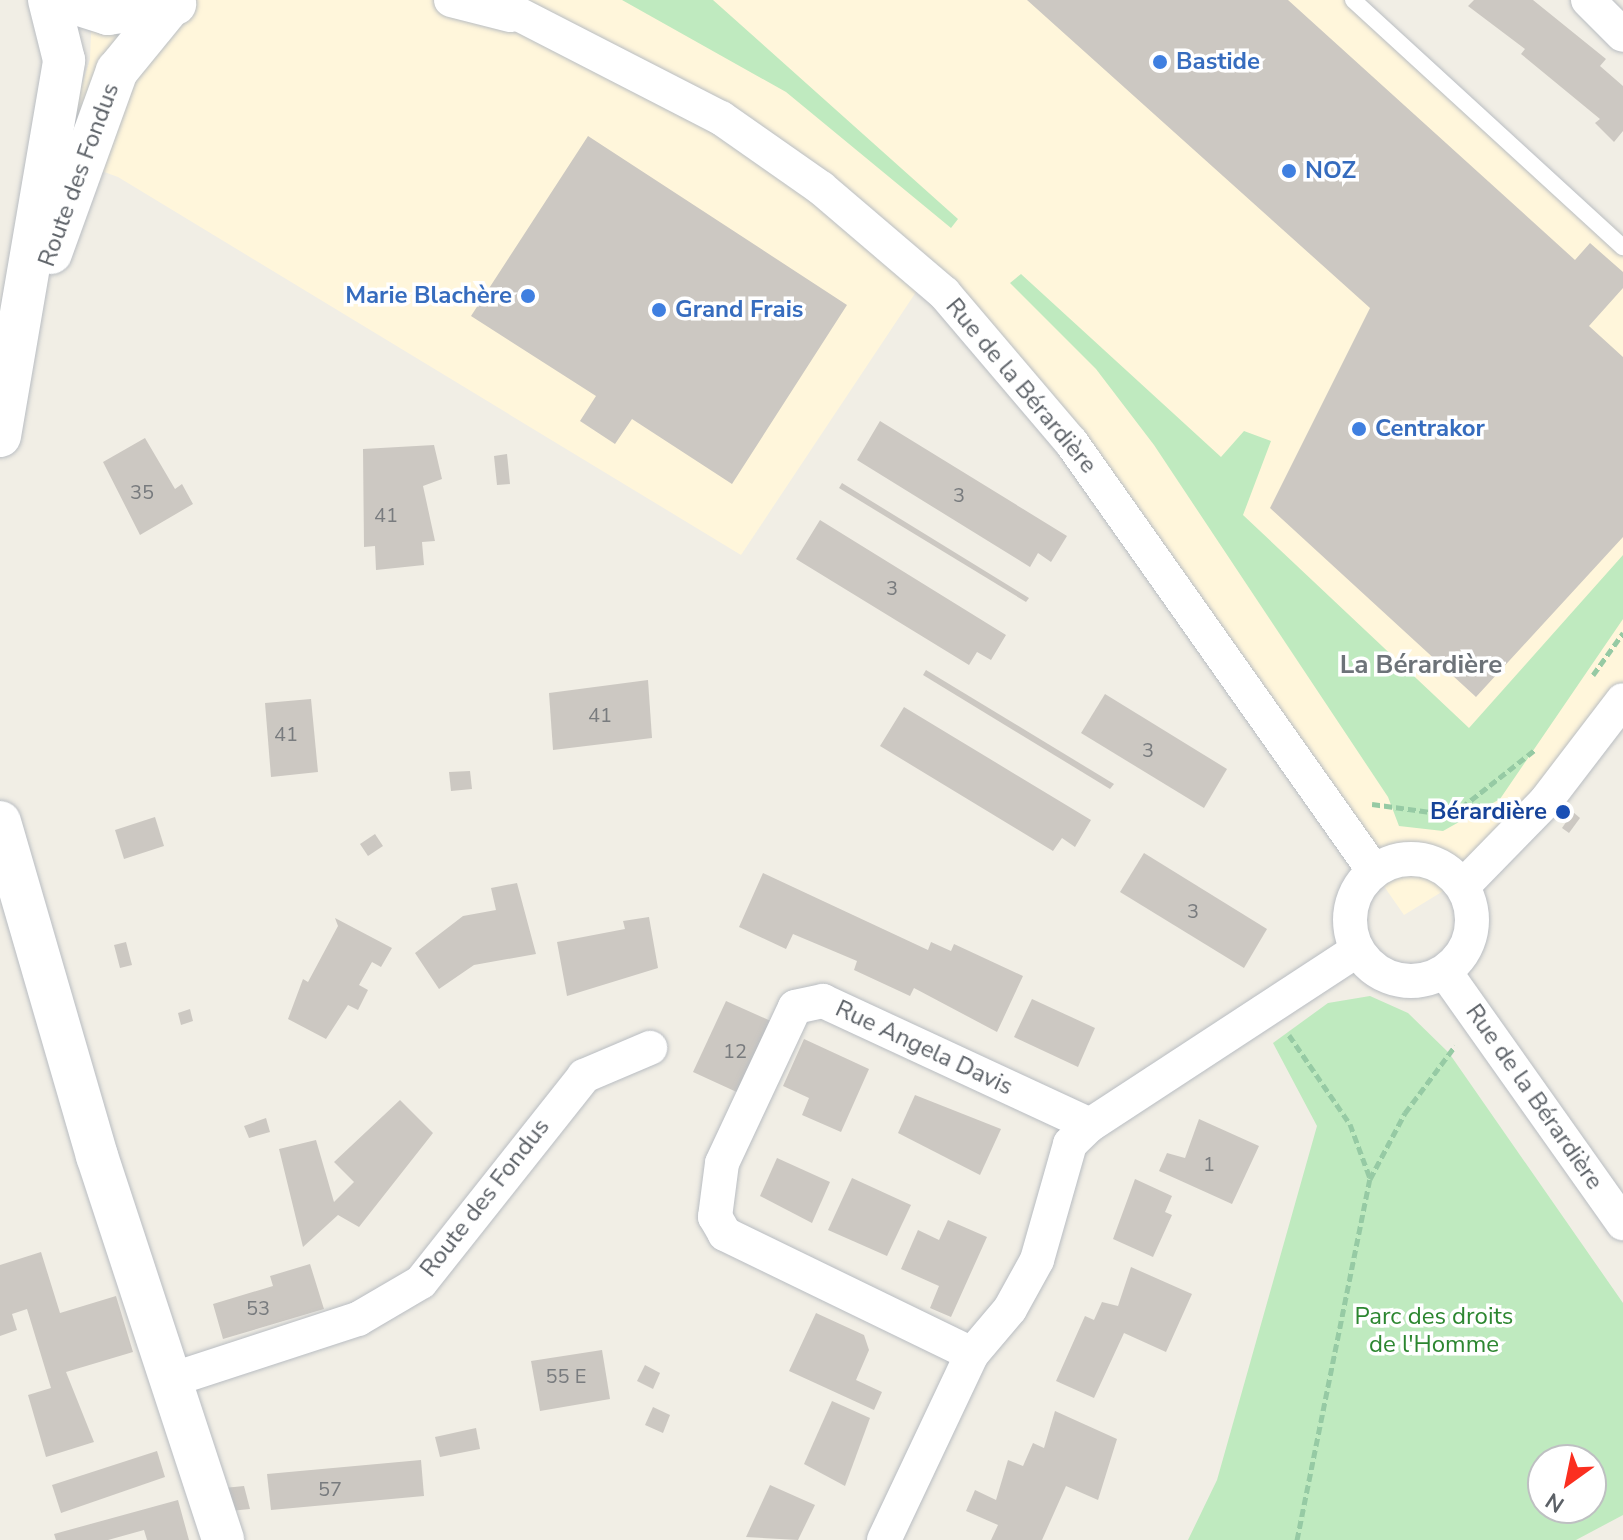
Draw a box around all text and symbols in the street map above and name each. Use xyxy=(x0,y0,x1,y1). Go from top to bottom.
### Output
place label: Bastide xyxy=(1176,48,1260,76)
marker: Bastide xyxy=(1151,53,1169,71)
street label: Route des Fondus xyxy=(32,79,126,271)
place label: NOZ xyxy=(1305,157,1356,185)
marker: NOZ xyxy=(1280,162,1298,180)
place label: Marie Blachère xyxy=(345,282,512,310)
marker: Marie Blachère xyxy=(519,287,537,305)
street label: Rue de la Bérardière xyxy=(939,293,1103,479)
place label: Grand Frais xyxy=(675,296,803,324)
marker: Grand Frais xyxy=(650,301,668,319)
place label: Centrakor xyxy=(1375,415,1485,443)
marker: Centrakor xyxy=(1350,420,1368,438)
house number: 35 xyxy=(130,480,154,504)
house number: 3 xyxy=(953,483,965,507)
house number: 41 xyxy=(374,503,398,527)
house number: 3 xyxy=(886,576,898,600)
district label: La Bérardière xyxy=(1340,649,1502,681)
house number: 41 xyxy=(588,703,612,727)
house number: 41 xyxy=(274,722,298,746)
house number: 3 xyxy=(1142,738,1154,762)
place label: Bérardière xyxy=(1430,798,1547,826)
marker: Bérardière xyxy=(1554,803,1572,821)
house number: 3 xyxy=(1187,899,1199,923)
street label: Rue Angela Davis xyxy=(831,994,1017,1102)
street label: Rue de la Bérardière xyxy=(1459,999,1609,1195)
house number: 12 xyxy=(723,1039,747,1063)
street label: Route des Fondus xyxy=(414,1113,556,1283)
house number: 1 xyxy=(1203,1152,1215,1176)
house number: 53 xyxy=(246,1296,270,1320)
park label: Parc des droits de l'Homme xyxy=(1355,1303,1513,1359)
house number: 55 E xyxy=(546,1364,586,1388)
north arrow xyxy=(1527,1444,1607,1524)
house number: 57 xyxy=(318,1477,342,1501)
text: N xyxy=(1540,1485,1570,1520)

